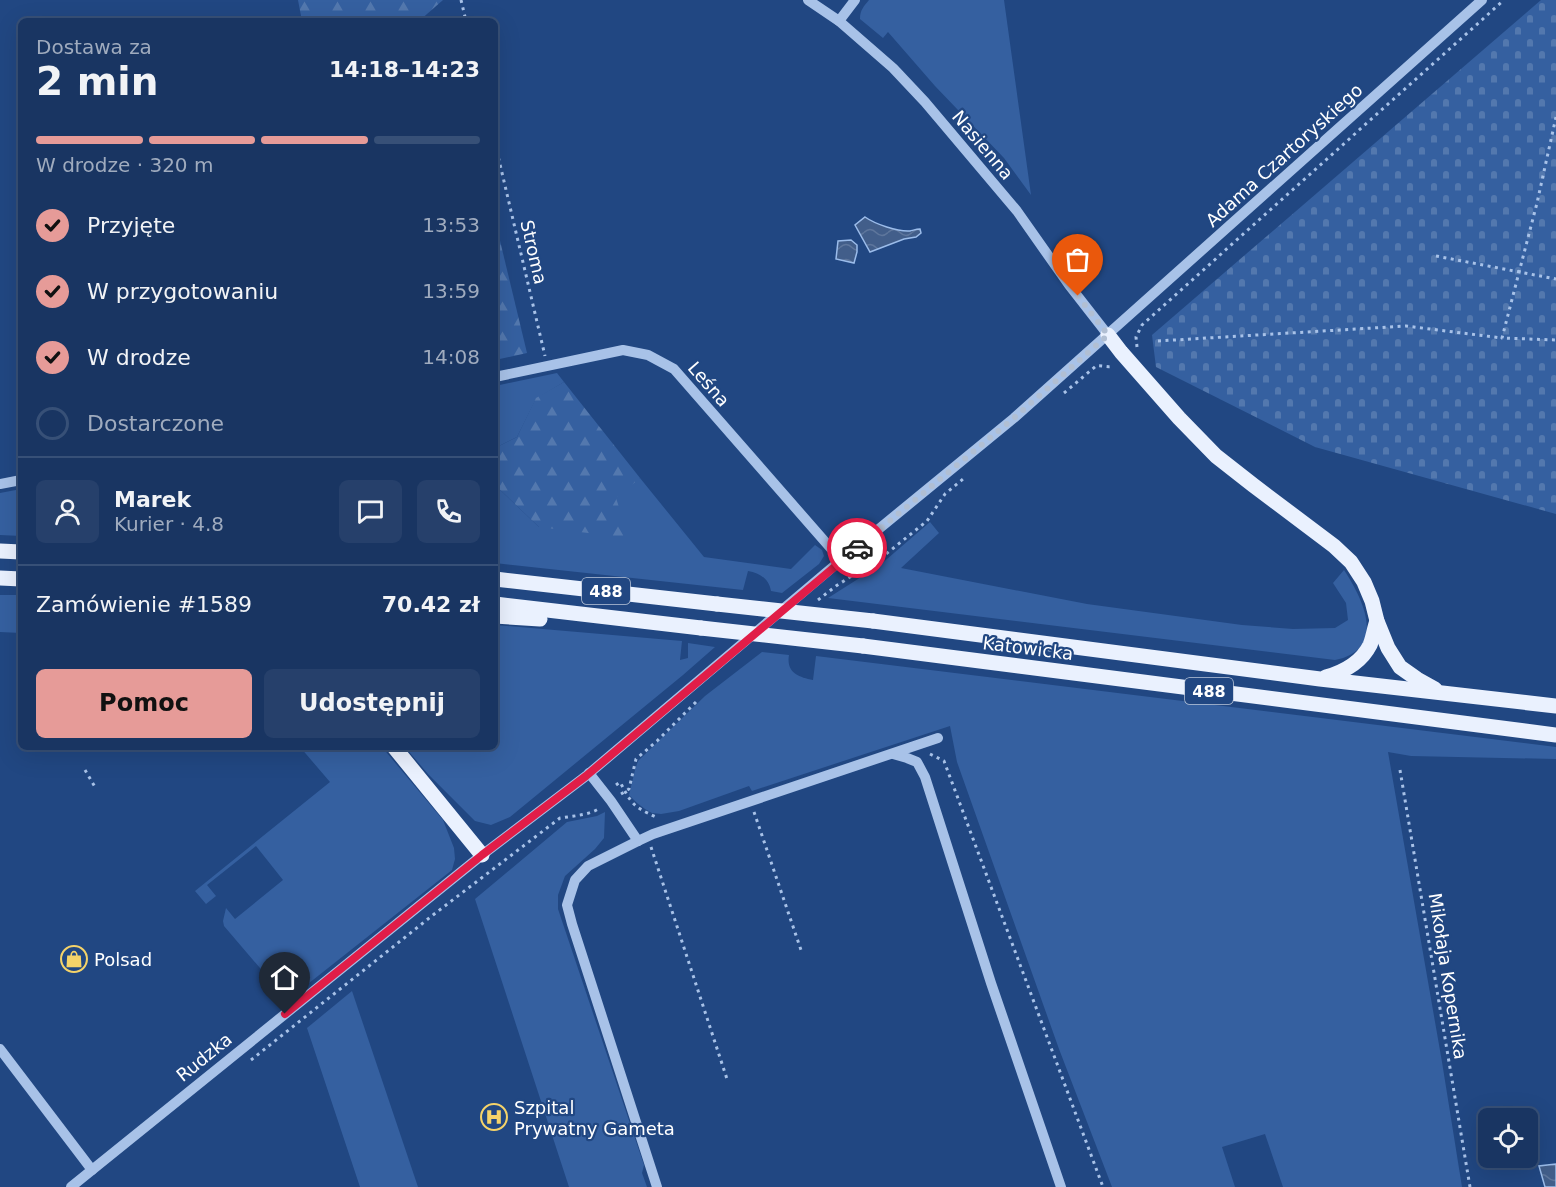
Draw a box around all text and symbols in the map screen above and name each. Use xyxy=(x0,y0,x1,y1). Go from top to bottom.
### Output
text: Dostawa za xyxy=(36,35,152,59)
text: 14:18–14:23 xyxy=(329,57,480,82)
text: 2 min xyxy=(36,59,158,104)
street label: Adama Czartoryskiego xyxy=(1201,79,1367,231)
street label: Nasienna xyxy=(948,106,1018,184)
text: W drodze · 320 m xyxy=(36,153,213,177)
icon: check xyxy=(36,209,69,242)
text: Przyjęte xyxy=(87,213,175,238)
text: 13:53 xyxy=(422,213,480,237)
street label: Stroma xyxy=(516,218,552,286)
pin xyxy=(1052,234,1103,296)
icon: bag xyxy=(1061,243,1094,276)
icon: check xyxy=(36,275,69,308)
text: W przygotowaniu xyxy=(87,279,278,304)
text: 13:59 xyxy=(422,279,480,303)
icon: check xyxy=(36,341,69,374)
text: W drodze xyxy=(87,345,191,370)
text: 14:08 xyxy=(422,345,480,369)
street label: Leśna xyxy=(684,357,734,411)
text: Dostarczone xyxy=(87,411,224,436)
button: person xyxy=(36,480,99,543)
button: chat xyxy=(339,480,402,543)
button: phone xyxy=(417,480,480,543)
text: Marek xyxy=(114,487,191,512)
text: Kurier · 4.8 xyxy=(114,512,224,536)
courier xyxy=(827,518,887,578)
icon: car xyxy=(841,532,874,565)
road number: 488 xyxy=(582,578,630,604)
text: Zamówienie #1589 xyxy=(36,592,252,617)
text: 70.42 zł xyxy=(382,592,480,617)
street label: Katowicka xyxy=(981,632,1075,664)
button: Pomoc xyxy=(36,669,252,738)
button: Udostępnij xyxy=(264,669,480,738)
road number: 488 xyxy=(1185,678,1233,704)
street label: Mikołaja Kopernika xyxy=(1424,891,1472,1061)
shop icon: Polsad xyxy=(59,944,89,974)
place label: Polsad xyxy=(94,949,152,970)
pin xyxy=(259,952,310,1014)
icon: home xyxy=(268,961,301,994)
street label: Rudzka xyxy=(172,1028,236,1086)
place label: Szpital Prywatny Gameta xyxy=(514,1097,675,1139)
hospital icon: Szpital Prywatny Gameta xyxy=(479,1102,509,1132)
map controls xyxy=(1478,1108,1538,1168)
button: locate xyxy=(1478,1108,1538,1168)

